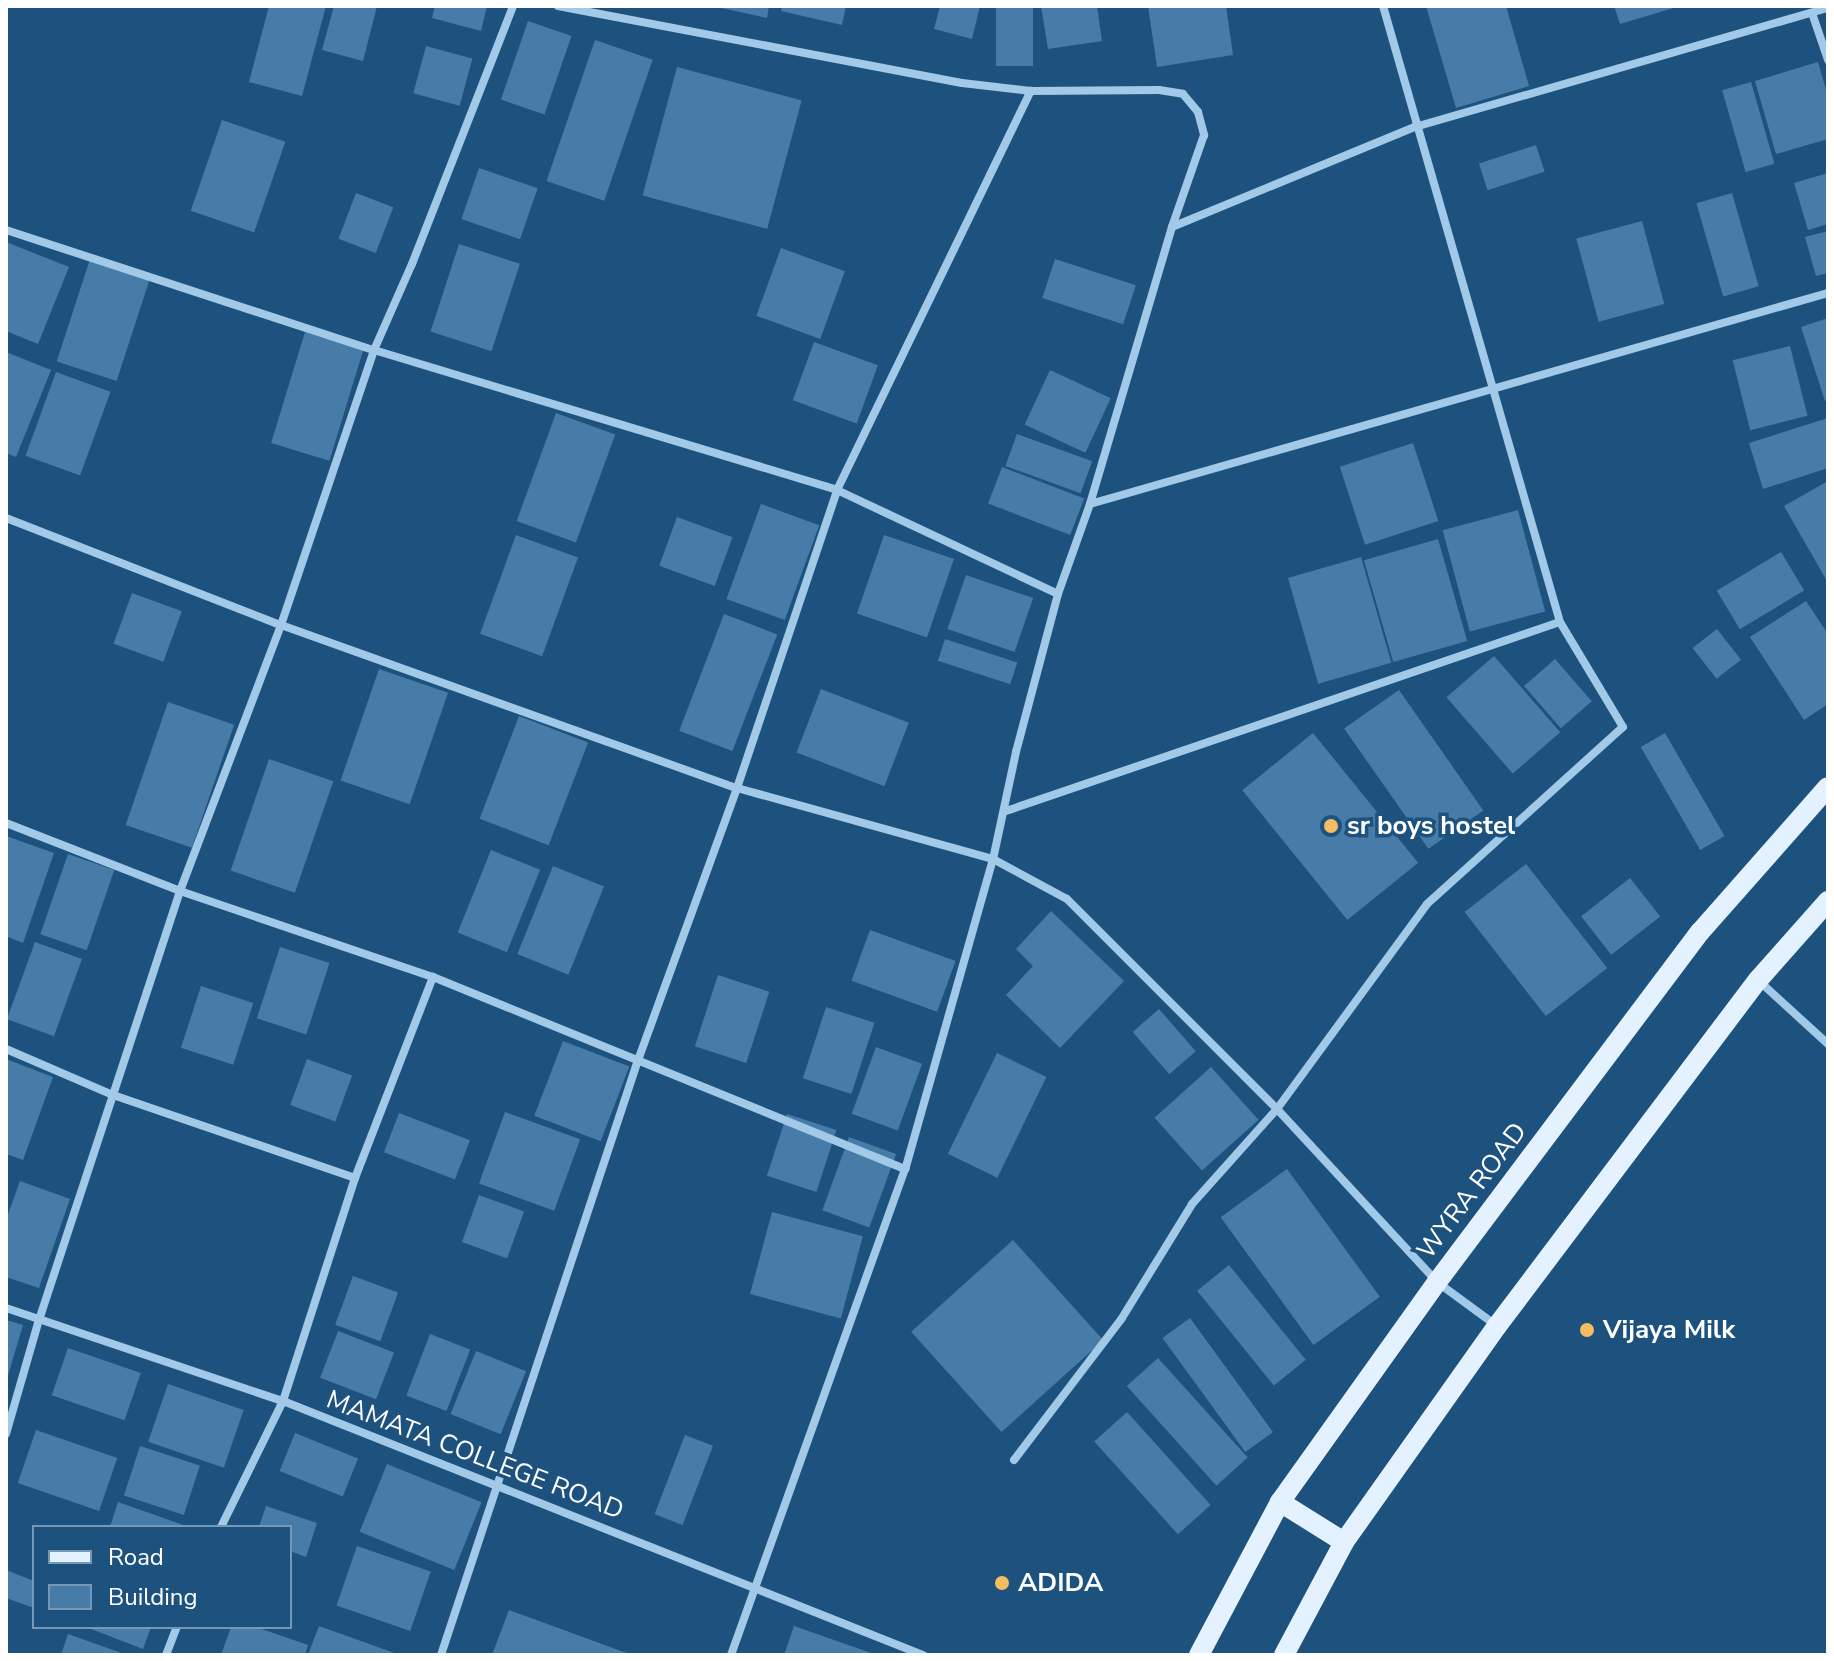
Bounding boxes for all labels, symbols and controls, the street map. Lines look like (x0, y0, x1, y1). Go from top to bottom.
place label: sr boys hostel (1347, 810, 1515, 842)
marker: sr boys hostel (1322, 817, 1340, 835)
street label: WYRA ROAD (1411, 1117, 1533, 1265)
place label: Vijaya Milk (1603, 1314, 1735, 1346)
marker: Vijaya Milk (1578, 1321, 1596, 1339)
street label: MAMATA COLLEGE ROAD (322, 1384, 628, 1526)
legend (32, 1525, 292, 1629)
text: Road (108, 1541, 164, 1573)
place label: ADIDA (1018, 1567, 1103, 1599)
marker: ADIDA (993, 1574, 1011, 1592)
text: Building (108, 1581, 198, 1613)

